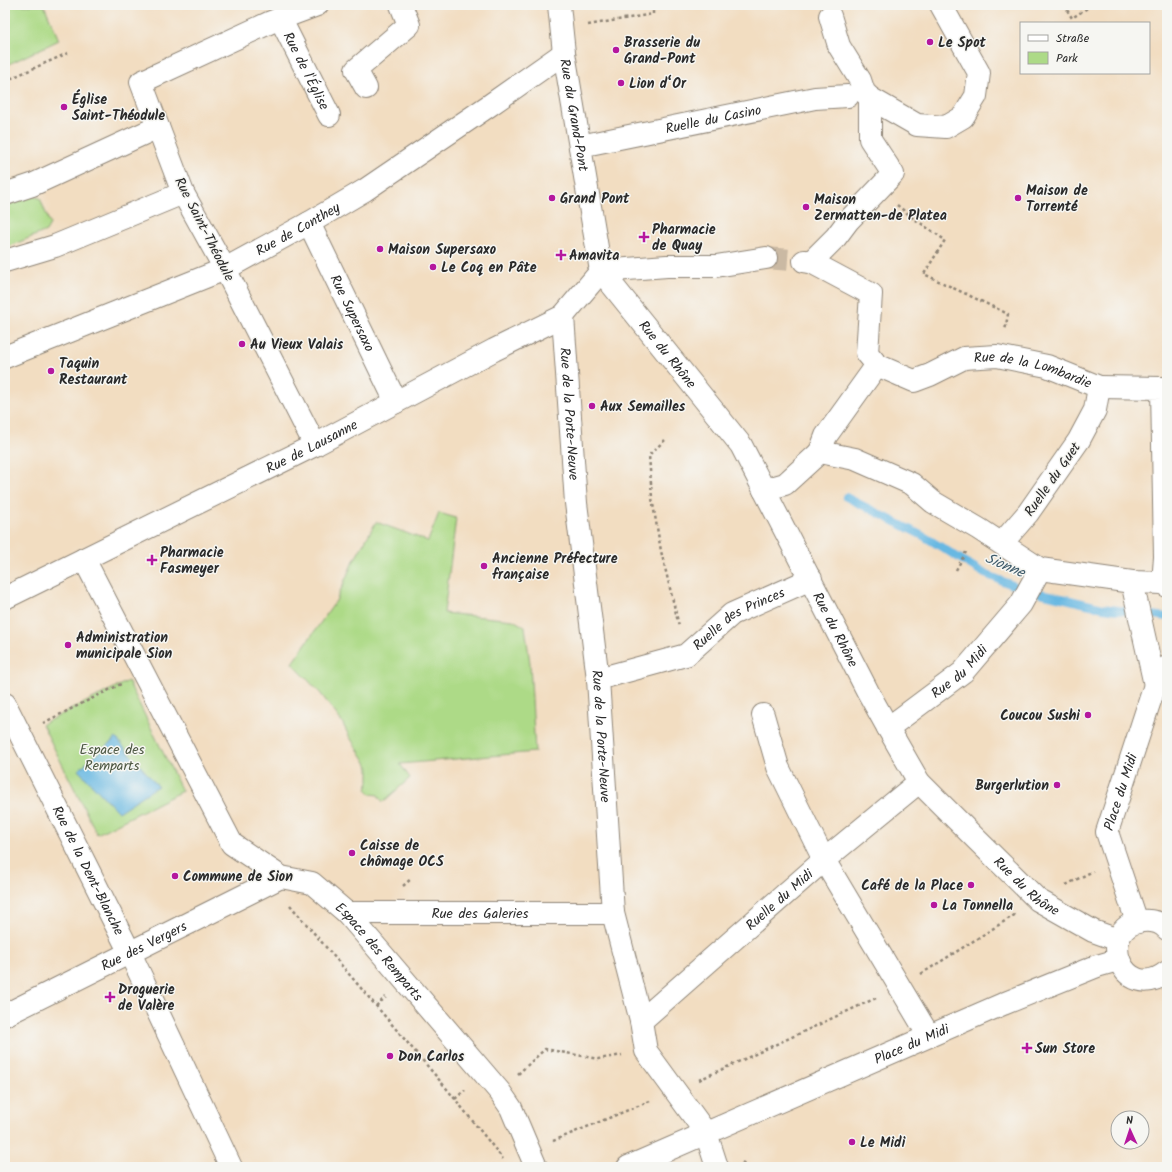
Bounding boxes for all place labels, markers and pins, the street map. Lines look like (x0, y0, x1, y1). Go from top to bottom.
place label: Brasserie du Grand-Pont (624, 32, 700, 70)
place label: Le Spot (938, 32, 987, 54)
marker: Le Spot (925, 37, 935, 47)
marker: Brasserie du Grand-Pont (611, 45, 621, 55)
place label: Lion d‘Or (629, 73, 687, 95)
marker: Lion d‘Or (616, 78, 626, 88)
place label: Église Saint-Théodule (72, 89, 165, 127)
marker: Église Saint-Théodule (59, 102, 69, 112)
place label: Maison de Torrenté (1026, 180, 1088, 218)
place label: Grand Pont (560, 188, 630, 210)
place label: Maison Zermatten-de Platea (814, 189, 947, 227)
marker: Grand Pont (547, 193, 557, 203)
marker: Maison de Torrenté (1013, 193, 1023, 203)
marker: Maison Zermatten-de Platea (801, 202, 811, 212)
place label: Pharmacie de Quay (652, 219, 716, 257)
marker: Pharmacie de Quay (639, 232, 649, 242)
place label: Maison Supersaxo (388, 239, 497, 261)
marker: Maison Supersaxo (375, 244, 385, 254)
place label: Amavita (569, 245, 619, 267)
marker: Amavita (556, 250, 566, 260)
place label: Le Coq en Pâte (441, 257, 537, 279)
marker: Le Coq en Pâte (428, 262, 438, 272)
place label: Au Vieux Valais (250, 334, 344, 356)
marker: Au Vieux Valais (237, 339, 247, 349)
place label: Taquin Restaurant (59, 353, 128, 391)
marker: Taquin Restaurant (46, 366, 56, 376)
place label: Aux Semailles (600, 396, 686, 418)
marker: Aux Semailles (587, 401, 597, 411)
place label: Pharmacie Fasmeyer (160, 542, 224, 580)
place label: Ancienne Préfecture française (492, 548, 618, 586)
marker: Pharmacie Fasmeyer (147, 555, 157, 565)
marker: Ancienne Préfecture française (479, 561, 489, 571)
place label: Administration municipale Sion (76, 627, 173, 665)
marker: Administration municipale Sion (63, 640, 73, 650)
place label: Coucou Sushi (1000, 705, 1080, 727)
marker: Coucou Sushi (1083, 710, 1093, 720)
place label: Burgerlution (975, 775, 1049, 797)
marker: Burgerlution (1052, 780, 1062, 790)
place label: Caisse de chômage OCS (360, 835, 444, 873)
marker: Caisse de chômage OCS (347, 848, 357, 858)
place label: Commune de Sion (183, 866, 293, 888)
marker: Commune de Sion (170, 871, 180, 881)
place label: Café de la Place (861, 875, 963, 897)
marker: Café de la Place (966, 880, 976, 890)
place label: La Tonnella (942, 895, 1013, 917)
marker: La Tonnella (929, 900, 939, 910)
place label: Droguerie de Valère (118, 979, 175, 1017)
marker: Droguerie de Valère (105, 992, 115, 1002)
place label: Sun Store (1035, 1038, 1095, 1060)
marker: Sun Store (1022, 1043, 1032, 1053)
place label: Don Carlos (398, 1046, 465, 1068)
marker: Don Carlos (385, 1051, 395, 1061)
place label: Le Midi (860, 1132, 906, 1154)
marker: Le Midi (847, 1137, 857, 1147)

